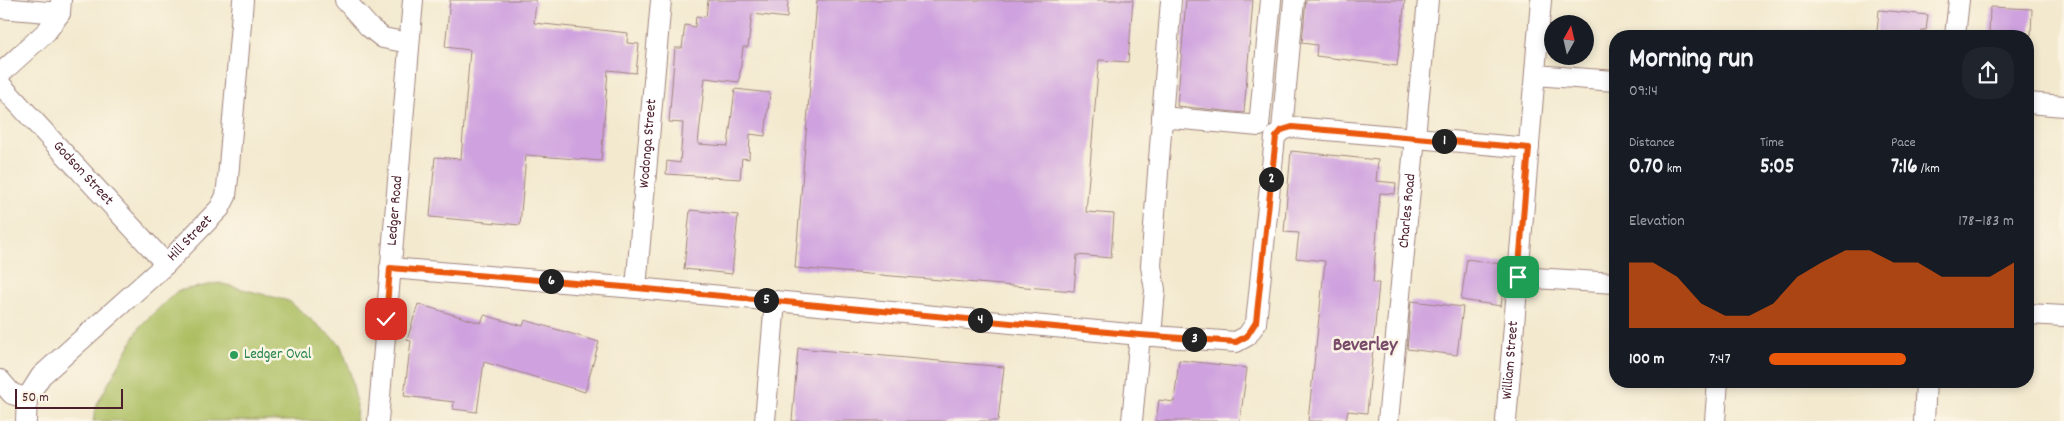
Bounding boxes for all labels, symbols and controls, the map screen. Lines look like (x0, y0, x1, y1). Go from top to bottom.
north arrow (1544, 15, 1594, 65)
map controls (1544, 15, 1594, 65)
text: Morning run (1629, 41, 1753, 81)
button: share (1962, 47, 2014, 99)
text: 09:14 (1629, 80, 1658, 103)
street label: Wodonga Street (634, 98, 663, 189)
pin: 1 (1432, 128, 1456, 154)
text: 1 (1443, 131, 1446, 151)
text: Distance (1629, 133, 1675, 153)
text: Time (1760, 133, 1784, 153)
text: Pace (1891, 133, 1916, 153)
street label: Godson Street (47, 136, 119, 211)
text: 0.70 (1629, 153, 1663, 183)
text: 5:05 (1760, 153, 1794, 183)
text: 7:16 (1891, 153, 1917, 183)
text: km (1663, 159, 1682, 179)
text: /km (1917, 159, 1940, 179)
pin: 2 (1258, 166, 1284, 192)
text: 2 (1268, 169, 1275, 189)
street label: Charles Road (1393, 173, 1422, 249)
street label: Ledger Road (382, 175, 409, 247)
street label: Hill Street (162, 210, 219, 267)
text: Elevation (1629, 210, 1685, 233)
text: 178–183 m (1958, 210, 2014, 233)
pin (1497, 256, 1539, 298)
icon: arrive (1504, 263, 1532, 291)
pin: 6 (538, 268, 564, 294)
text: 6 (548, 271, 555, 291)
pin: 5 (754, 288, 778, 312)
text: 5 (763, 290, 770, 310)
pin (365, 298, 407, 340)
icon: check (372, 305, 400, 333)
pin: 4 (968, 308, 992, 332)
text: 4 (978, 310, 983, 330)
street label: William Street (1497, 320, 1525, 400)
pin: 3 (1182, 326, 1206, 352)
text: 3 (1191, 329, 1198, 349)
district label: Beverley (1333, 332, 1398, 360)
place label: Ledger Oval (244, 344, 312, 366)
text: 100 m (1629, 348, 1665, 371)
text: 7:47 (1709, 348, 1731, 371)
marker: Ledger Oval (228, 349, 240, 361)
scale bar (15, 386, 122, 409)
text: 50 m (22, 388, 49, 408)

